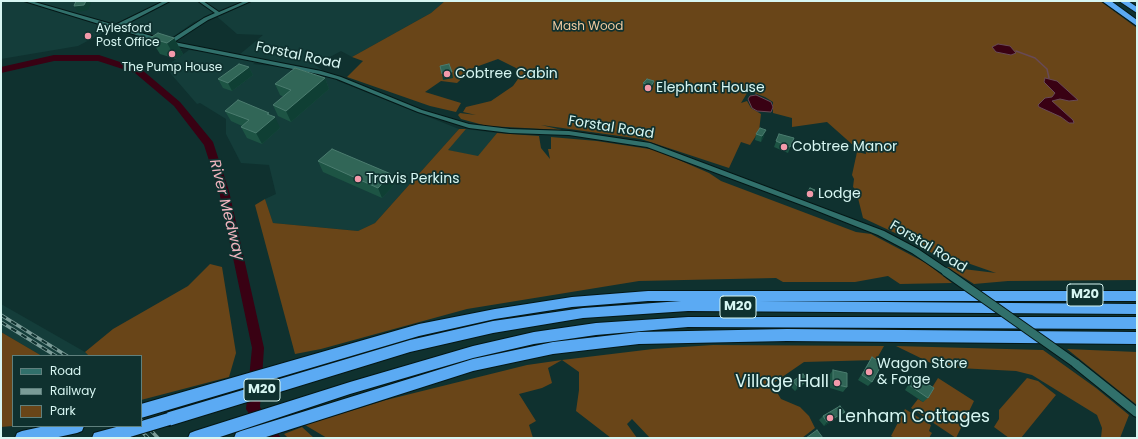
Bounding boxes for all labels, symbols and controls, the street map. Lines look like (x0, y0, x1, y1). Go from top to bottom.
park label: Mash Wood (553, 20, 623, 34)
place label: Aylesford Post Office (96, 22, 159, 50)
marker: Aylesford Post Office (83, 31, 93, 41)
street label: Forstal Road (254, 39, 342, 73)
marker: The Pump House (167, 49, 177, 59)
place label: The Pump House (122, 61, 222, 75)
place label: Cobtree Cabin (455, 66, 558, 82)
marker: Cobtree Cabin (442, 69, 452, 79)
place label: Elephant House (656, 80, 765, 96)
marker: Elephant House (643, 83, 653, 93)
street label: Forstal Road (567, 113, 655, 143)
place label: Cobtree Manor (792, 139, 897, 155)
marker: Cobtree Manor (779, 142, 789, 152)
water label: River Medway (205, 157, 247, 263)
place label: Travis Perkins (366, 171, 460, 187)
marker: Travis Perkins (353, 174, 363, 184)
place label: Lodge (818, 186, 861, 202)
marker: Lodge (805, 189, 815, 199)
street label: Forstal Road (887, 217, 969, 277)
road number: M20 (1067, 284, 1103, 306)
road number: M20 (720, 296, 756, 318)
legend (12, 355, 142, 427)
place label: Wagon Store & Forge (877, 356, 967, 388)
text: Road (50, 362, 81, 379)
marker: Wagon Store & Forge (864, 367, 874, 377)
place label: Village Hall (735, 373, 829, 393)
marker: Village Hall (832, 378, 842, 388)
road number: M20 (244, 379, 280, 401)
text: Railway (50, 382, 96, 399)
text: Park (50, 402, 76, 419)
place label: Lenham Cottages (838, 408, 990, 428)
marker: Lenham Cottages (825, 413, 835, 423)

